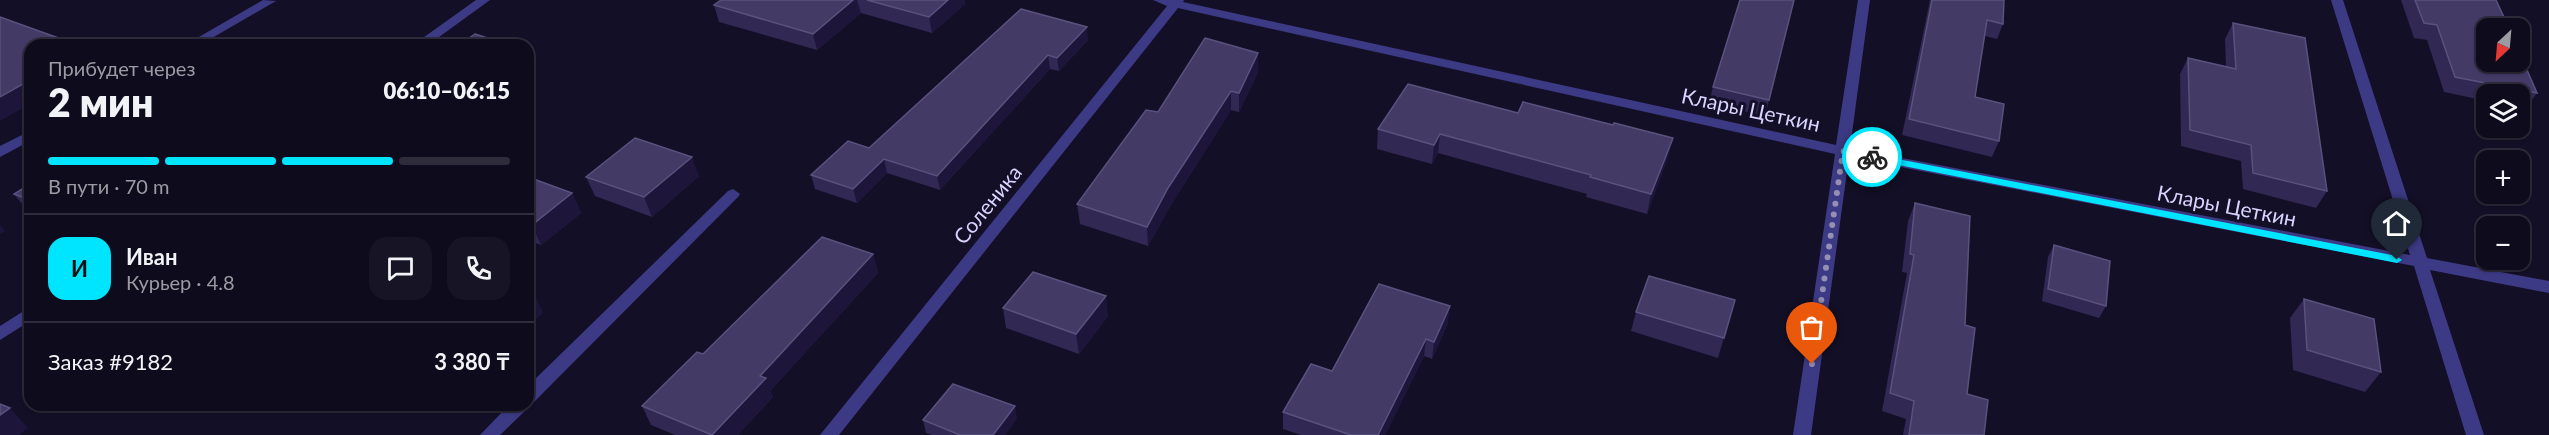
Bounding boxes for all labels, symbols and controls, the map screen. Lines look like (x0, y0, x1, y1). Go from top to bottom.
north arrow (2476, 18, 2530, 72)
map controls (2476, 18, 2530, 270)
text: Прибудет через (48, 56, 195, 80)
text: 06:10–06:15 (384, 77, 510, 104)
text: 2 мин (48, 79, 153, 125)
street label: Клары Цеткин (1679, 82, 1823, 136)
button: layers (2476, 84, 2530, 138)
courier (1842, 127, 1902, 187)
icon: bike (1856, 141, 1889, 174)
button: + (2476, 150, 2530, 204)
street label: Соленика (948, 160, 1026, 248)
text: В пути · 70 m (48, 174, 169, 198)
street label: Клары Цеткин (2155, 179, 2299, 231)
pin (2371, 198, 2422, 260)
icon: home (2380, 207, 2413, 240)
button: − (2476, 216, 2530, 270)
button: chat (369, 237, 432, 300)
button: phone (447, 237, 510, 300)
text: Иван (126, 243, 178, 270)
text: И (71, 255, 88, 282)
text: Курьер · 4.8 (126, 270, 235, 294)
pin (1786, 302, 1837, 364)
icon: bag (1795, 311, 1828, 344)
text: Заказ #9182 (48, 348, 173, 375)
text: 3 380 ₸ (434, 348, 510, 375)

